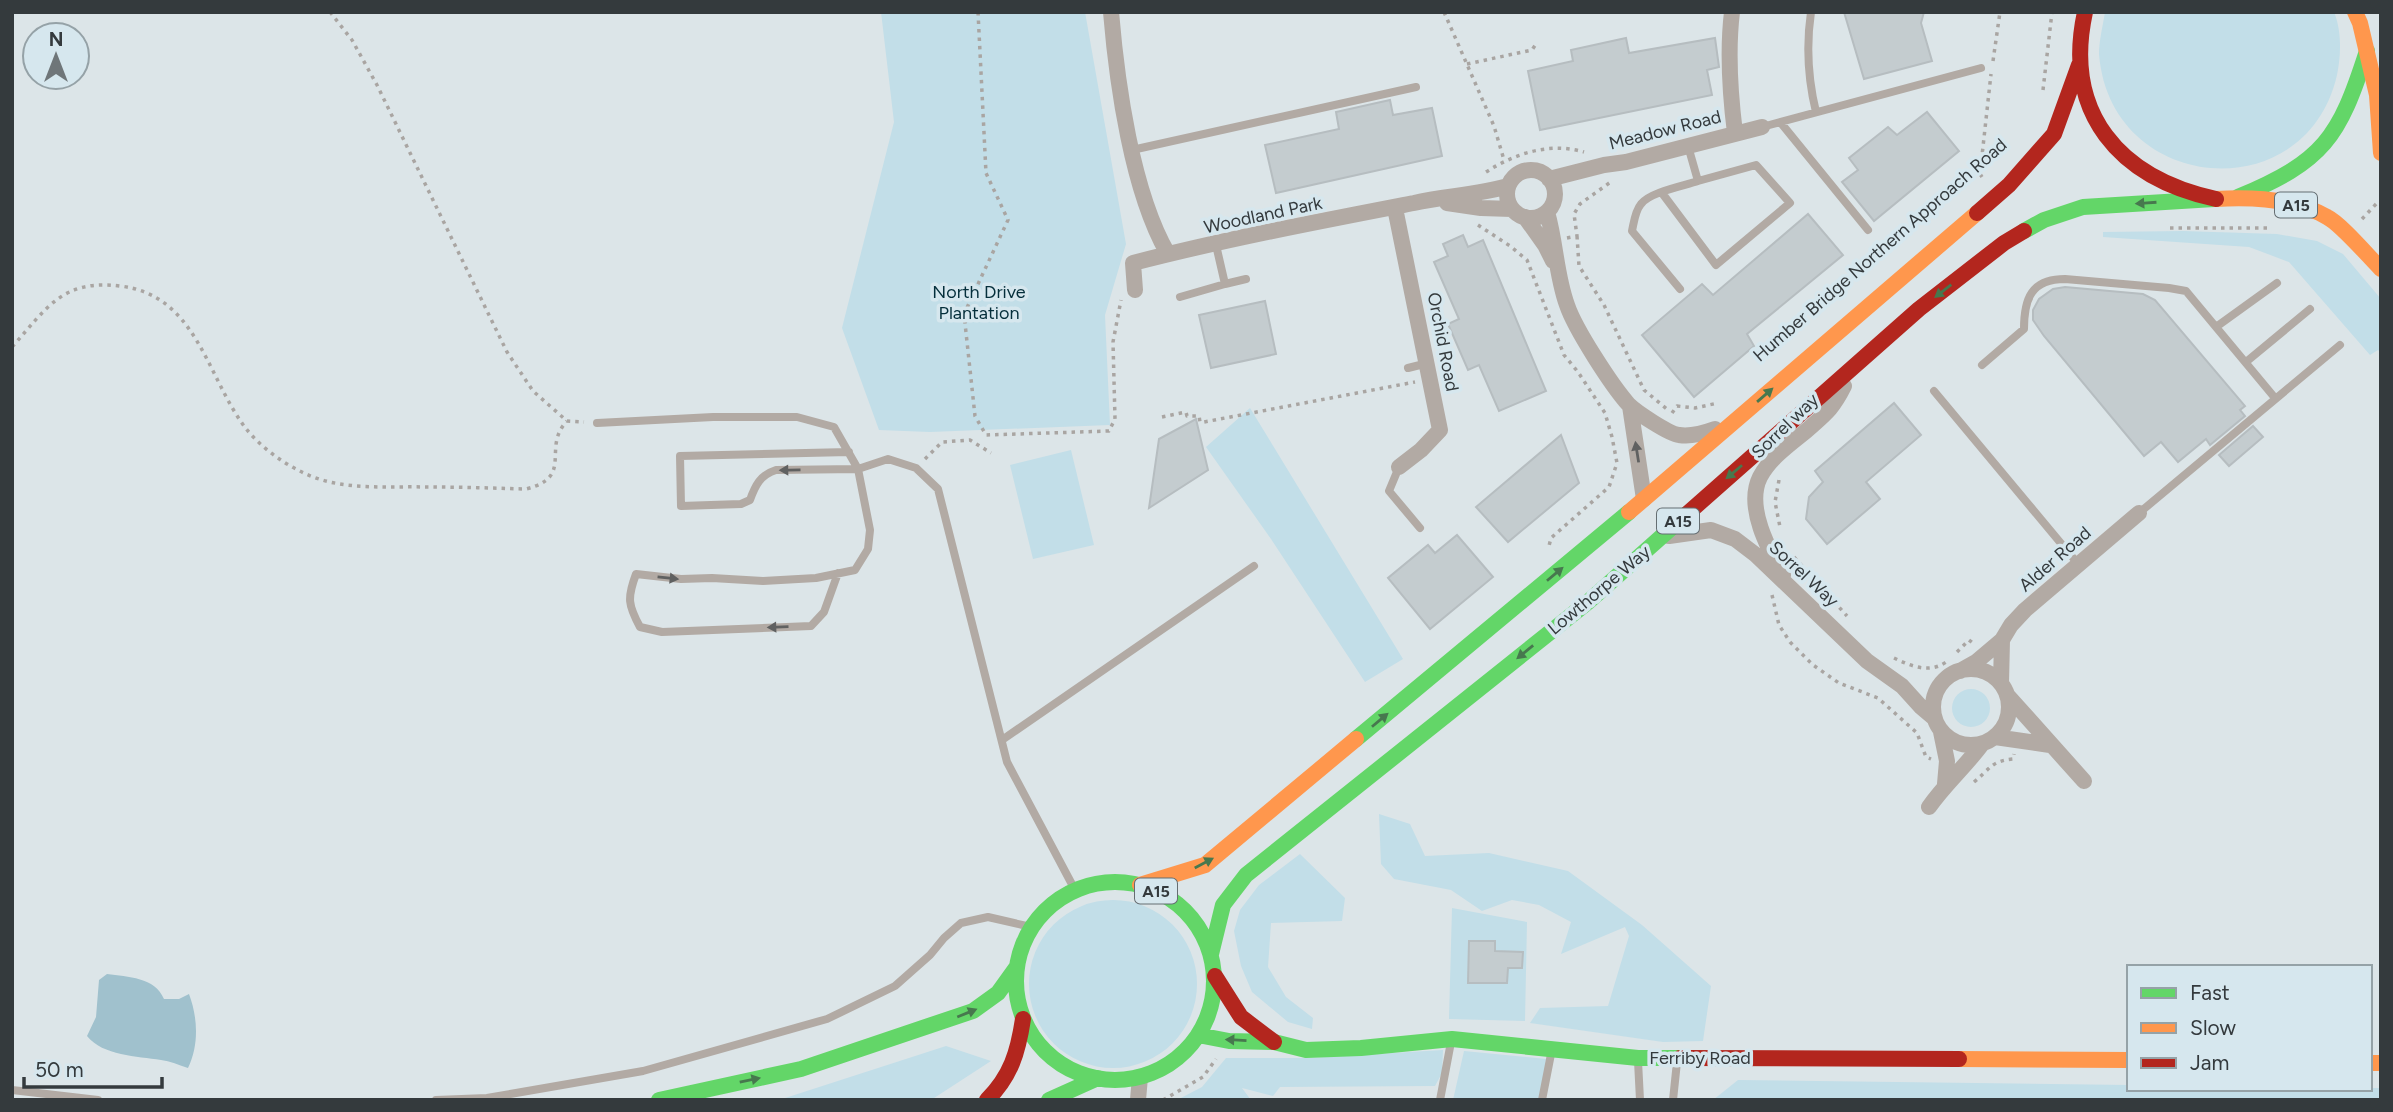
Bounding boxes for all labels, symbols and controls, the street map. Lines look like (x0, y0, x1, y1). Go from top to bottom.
north arrow (21, 21, 91, 91)
text: N (49, 28, 63, 51)
street label: Meadow Road (1607, 105, 1723, 155)
street label: Humber Bridge Northern Approach Road (1749, 134, 2011, 366)
street label: Woodland Park (1202, 192, 1324, 238)
road number: A15 (2275, 192, 2317, 218)
one-way arrow (2134, 198, 2156, 209)
park label: North Drive Plantation (932, 281, 1026, 324)
one-way arrow (1934, 283, 1952, 298)
street label: Orchid Road (1423, 291, 1463, 393)
one-way arrow (1756, 387, 1774, 403)
street label: Sorrel way (1747, 388, 1823, 463)
one-way arrow (1631, 441, 1642, 463)
one-way arrow (779, 464, 801, 476)
one-way arrow (1726, 464, 1743, 479)
road number: A15 (1657, 508, 1699, 534)
street label: Alder Road (2014, 522, 2096, 596)
street label: Sorrel Way (1765, 536, 1844, 612)
street label: Lowthorpe Way (1543, 540, 1655, 639)
one-way arrow (1546, 567, 1563, 582)
one-way arrow (657, 573, 679, 584)
one-way arrow (767, 621, 789, 632)
one-way arrow (1516, 645, 1534, 660)
one-way arrow (1371, 712, 1389, 728)
one-way arrow (1194, 857, 1213, 869)
road number: A15 (1135, 878, 1177, 904)
legend (2127, 965, 2372, 1091)
text: Fast (2190, 980, 2230, 1005)
one-way arrow (957, 1008, 978, 1019)
text: Slow (2190, 1015, 2236, 1040)
one-way arrow (1225, 1035, 1247, 1046)
scale bar (24, 1046, 163, 1090)
street label: Ferriby Road (1649, 1047, 1751, 1069)
text: Jam (2190, 1050, 2229, 1075)
text: 50 m (35, 1057, 84, 1082)
one-way arrow (739, 1075, 761, 1086)

